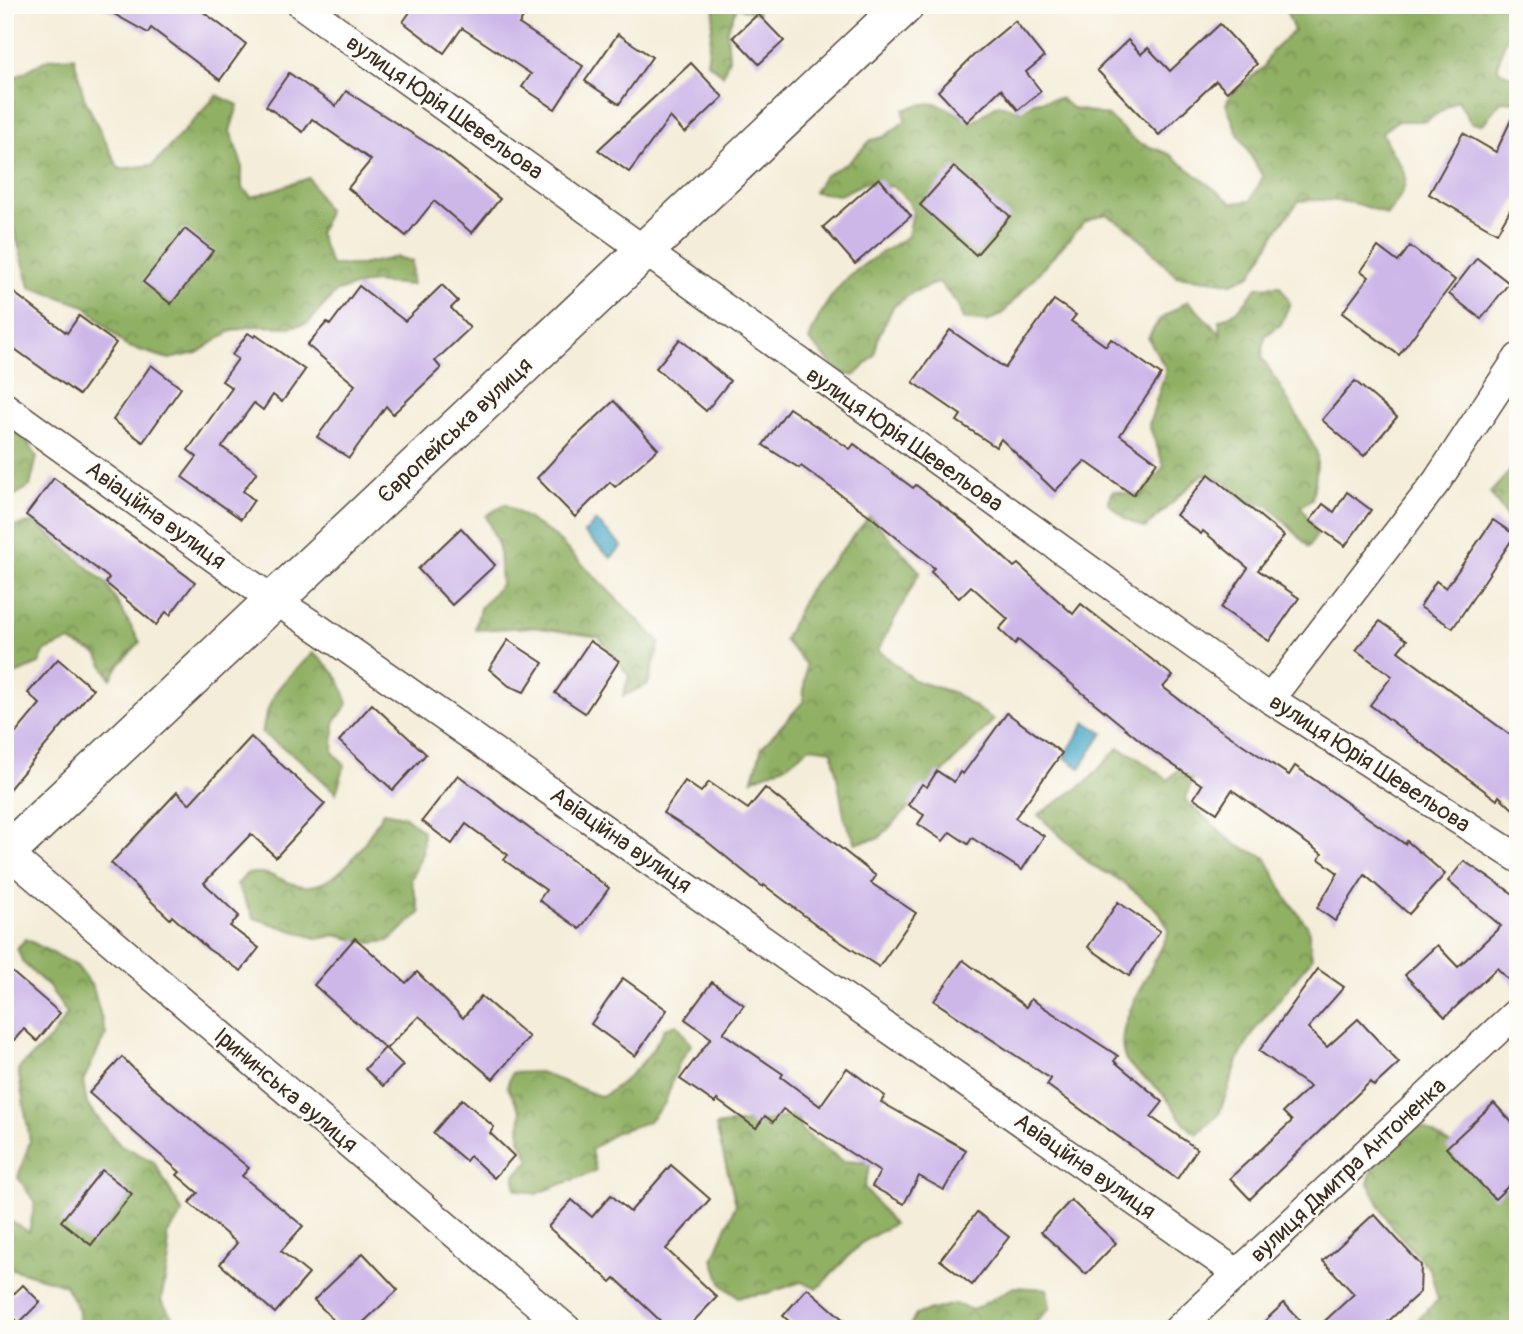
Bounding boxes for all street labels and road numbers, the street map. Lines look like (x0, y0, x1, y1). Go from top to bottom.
street label: вулиця Юрія Шевельова (341, 28, 549, 186)
street label: Європейська вулиця (372, 351, 538, 509)
street label: вулиця Юрія Шевельова (801, 360, 1009, 518)
street label: Авіаційна вулиця (80, 454, 232, 576)
street label: вулиця Юрія Шевельова (1264, 687, 1476, 839)
street label: Авіаційна вулиця (545, 780, 697, 900)
street label: Ірининська вулиця (208, 1021, 364, 1159)
street label: вулиця Дмитра Антоненка (1244, 1071, 1452, 1269)
street label: Авіаційна вулиця (1009, 1106, 1161, 1226)

